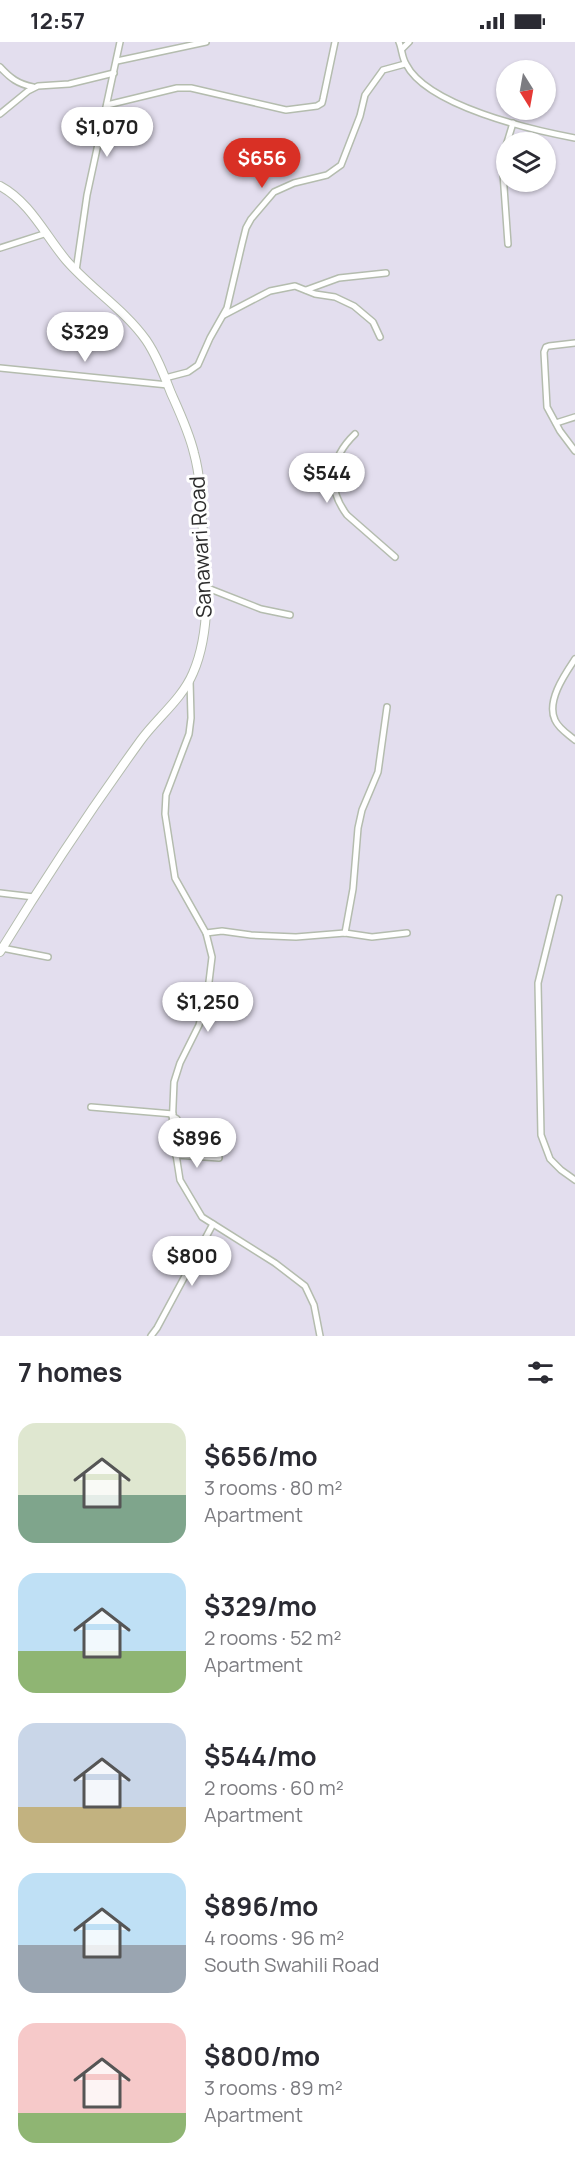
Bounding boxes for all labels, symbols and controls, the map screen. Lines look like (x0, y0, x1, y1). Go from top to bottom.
text: 12:57 (30, 6, 85, 36)
north arrow (496, 60, 556, 120)
map controls (496, 60, 556, 192)
pin: $1,070 (58, 107, 156, 158)
text: $1,070 (75, 113, 139, 140)
button: layers (496, 132, 556, 192)
pin: $656 (226, 138, 298, 189)
text: $656 (237, 144, 287, 171)
pin: $329 (49, 312, 121, 363)
text: $329 (61, 318, 109, 345)
pin: $544 (291, 453, 363, 504)
text: $544 (303, 459, 351, 486)
street label: Sanawari Road (182, 475, 218, 619)
pin: $1,250 (159, 982, 257, 1033)
text: $1,250 (176, 988, 240, 1015)
pin: $896 (161, 1118, 233, 1169)
text: $896 (172, 1124, 222, 1151)
pin: $800 (156, 1236, 228, 1287)
text: $800 (166, 1242, 218, 1269)
text: 7 homes (18, 1354, 122, 1390)
icon: filters (524, 1356, 557, 1389)
text: $656/mo (204, 1438, 318, 1474)
icon: home (66, 1447, 138, 1519)
text: 3 rooms · 80 m² (204, 1474, 343, 1501)
text: Apartment (204, 1501, 303, 1528)
text: $329/mo (204, 1588, 317, 1624)
icon: home (66, 1597, 138, 1669)
text: 2 rooms · 52 m² (204, 1624, 341, 1651)
text: Apartment (204, 1651, 303, 1678)
text: $544/mo (204, 1738, 317, 1774)
icon: home (66, 1747, 138, 1819)
text: 2 rooms · 60 m² (204, 1774, 344, 1801)
text: Apartment (204, 1801, 303, 1828)
text: $896/mo (204, 1888, 318, 1924)
icon: home (66, 1897, 138, 1969)
text: 4 rooms · 96 m² (204, 1924, 344, 1951)
text: South Swahili Road (204, 1951, 379, 1978)
text: $800/mo (204, 2038, 320, 2074)
icon: home (66, 2047, 138, 2119)
text: 3 rooms · 89 m² (204, 2074, 343, 2101)
text: Apartment (204, 2101, 303, 2128)

